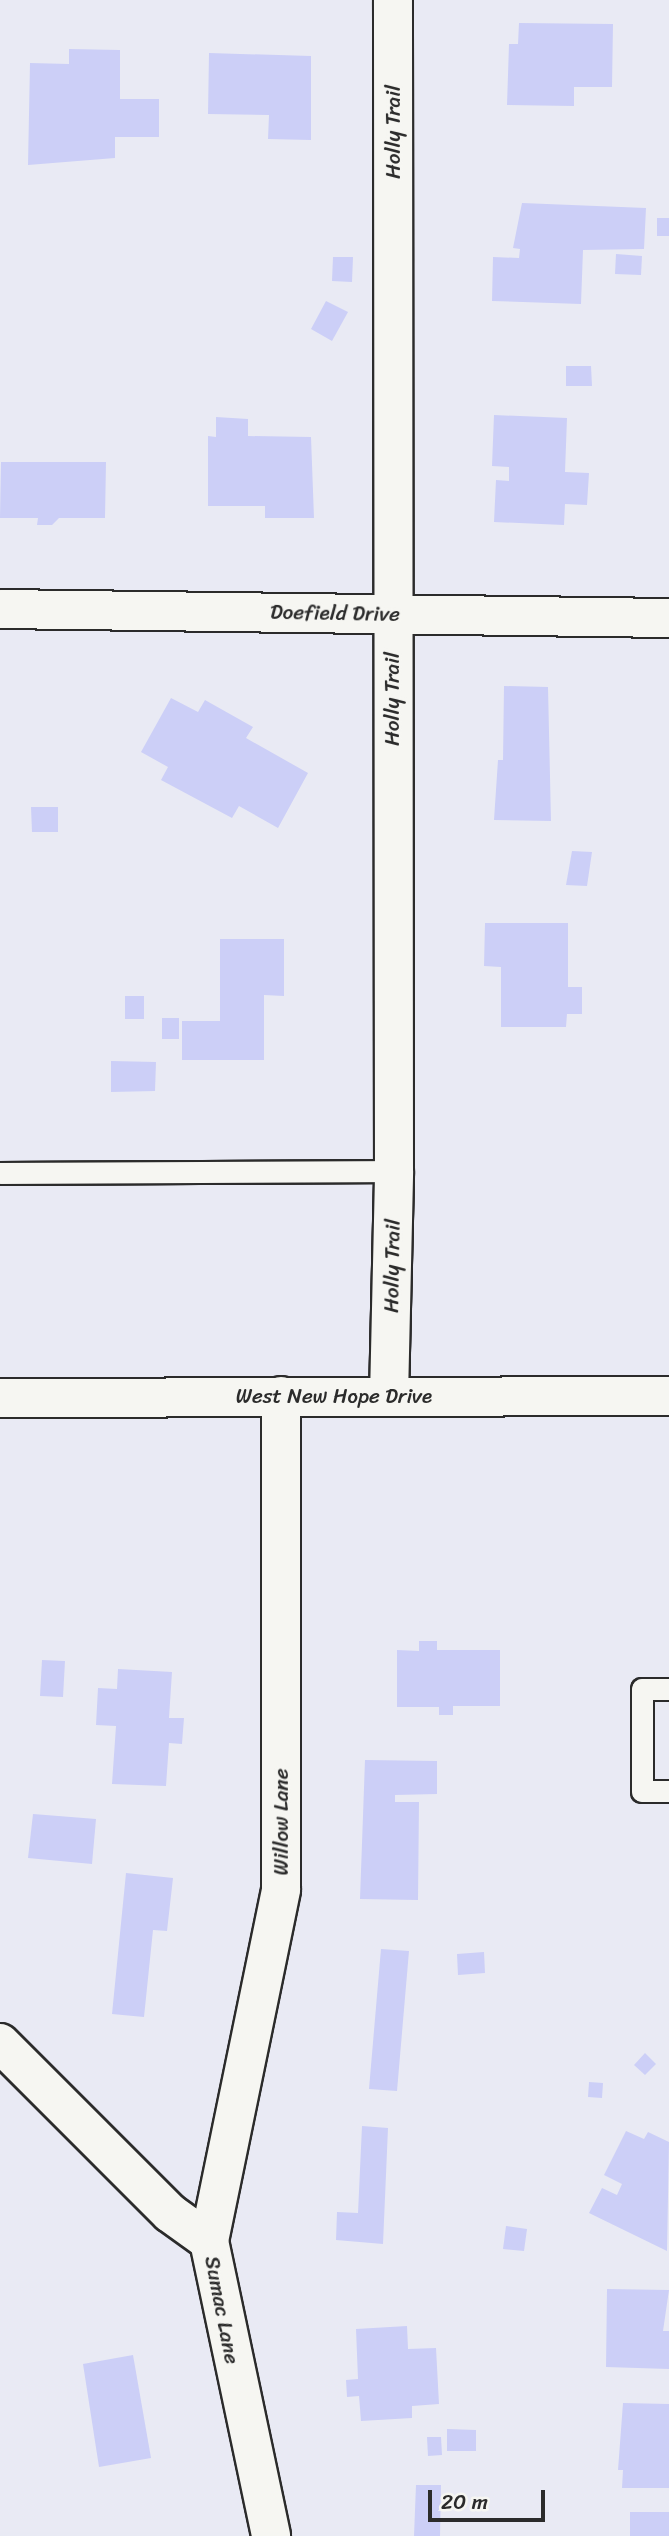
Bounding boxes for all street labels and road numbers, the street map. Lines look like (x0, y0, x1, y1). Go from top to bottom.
street label: Holly Trail (380, 85, 406, 179)
street label: Doefield Drive (270, 599, 400, 627)
street label: Holly Trail (379, 652, 405, 746)
street label: Holly Trail (379, 1219, 405, 1313)
street label: West New Hope Drive (235, 1383, 433, 1409)
street label: Willow Lane (268, 1769, 294, 1875)
street label: Sumac Lane (199, 2254, 245, 2366)

